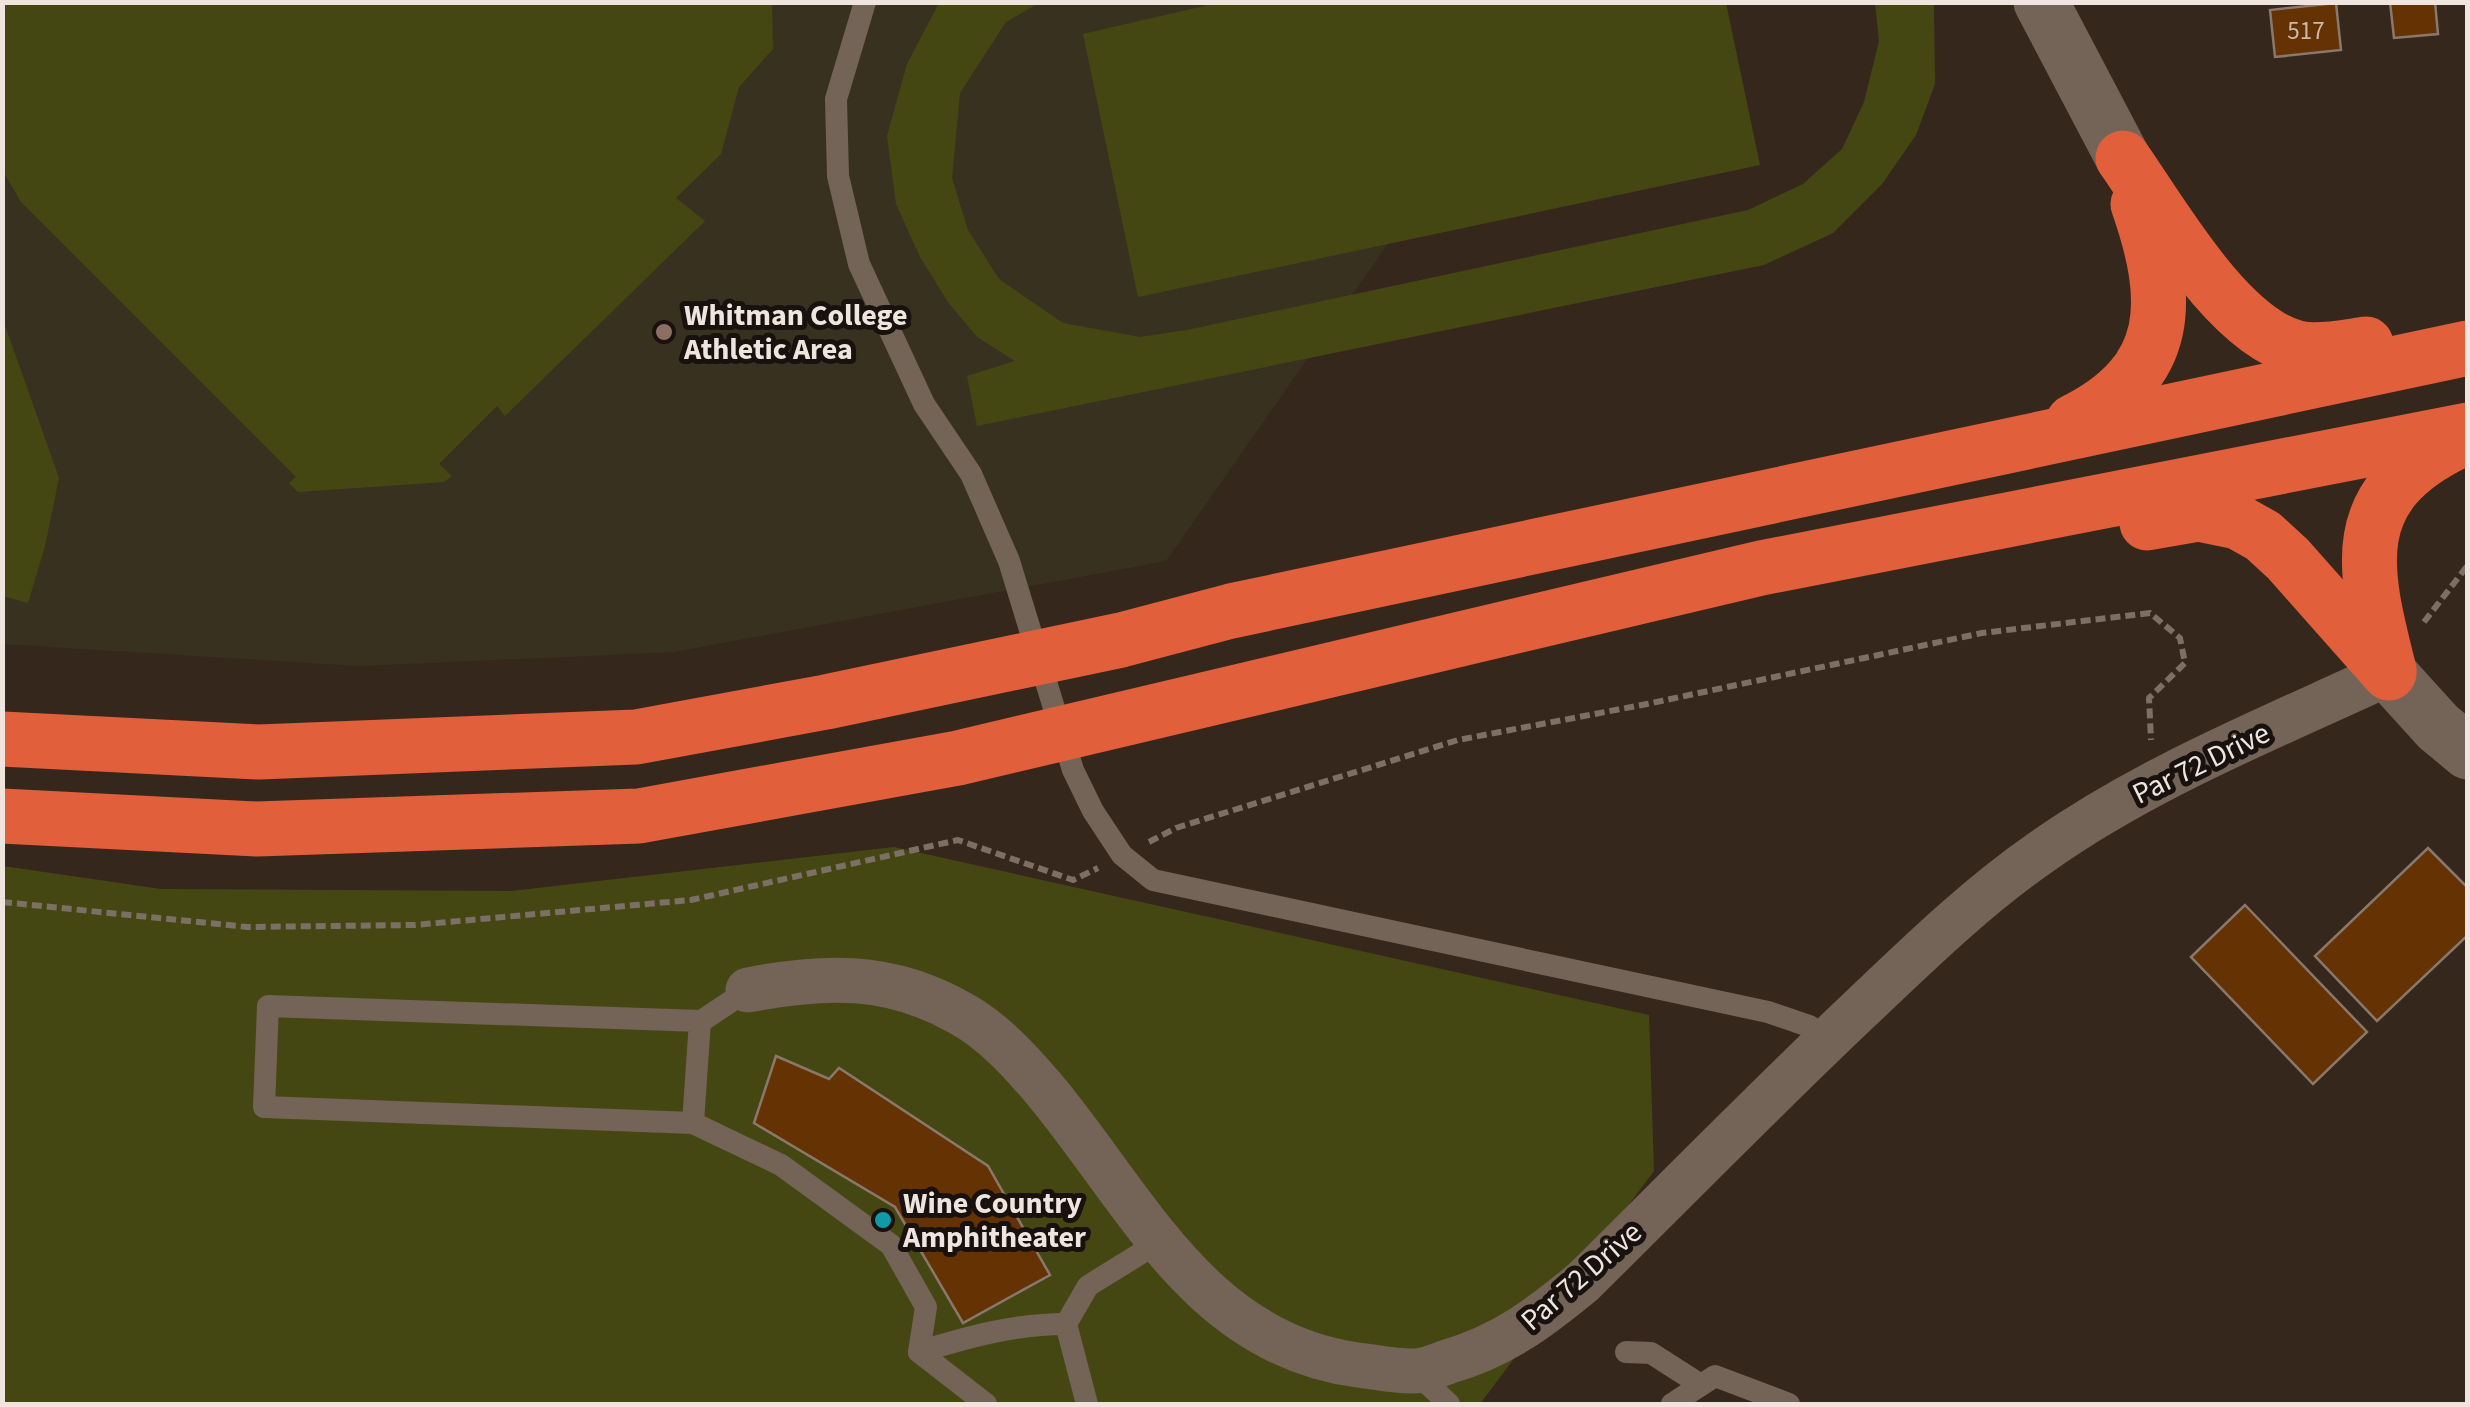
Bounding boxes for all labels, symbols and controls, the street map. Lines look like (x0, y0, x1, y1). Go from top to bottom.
house number: 517 (2287, 13, 2325, 49)
place label: Whitman College Athletic Area (683, 294, 908, 371)
marker: Whitman College Athletic Area (653, 321, 675, 343)
street label: Par 72 Drive (2125, 712, 2277, 815)
place label: Wine Country Amphitheater (902, 1182, 1086, 1259)
marker: Wine Country Amphitheater (872, 1209, 894, 1231)
street label: Par 72 Drive (1511, 1212, 1651, 1341)

